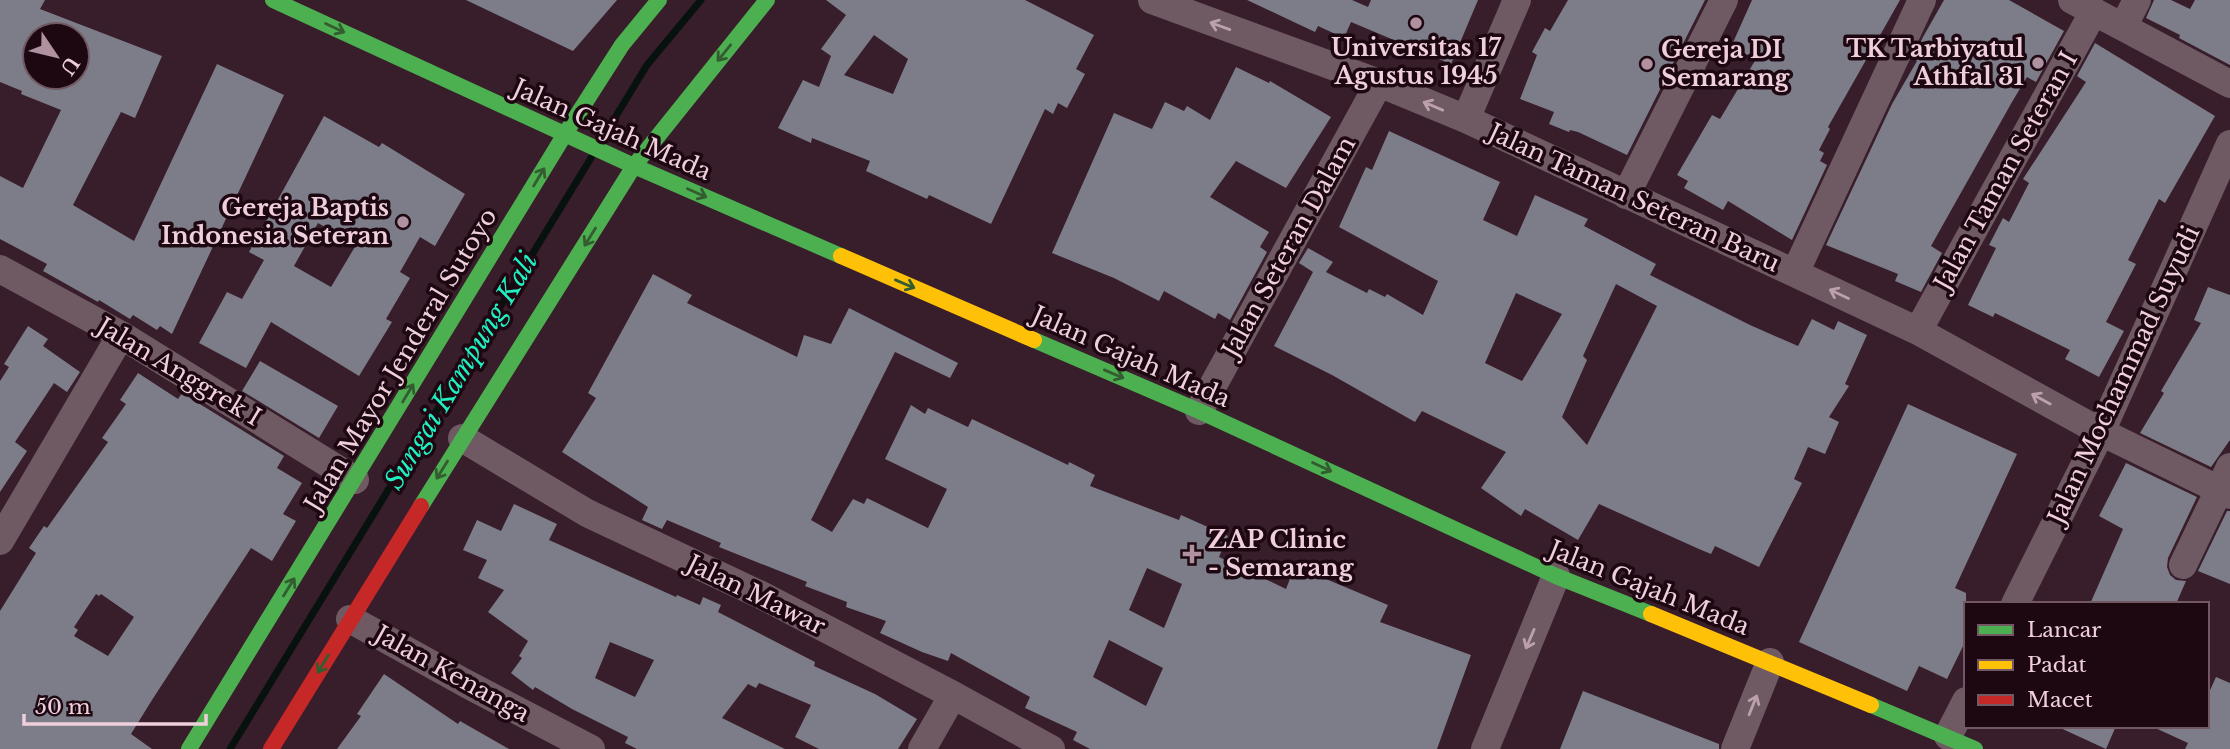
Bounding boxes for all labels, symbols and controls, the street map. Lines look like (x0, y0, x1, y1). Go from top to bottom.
marker: Universitas 17 Agustus 1945 (1408, 15, 1424, 31)
one-way arrow (1210, 18, 1232, 31)
north arrow (21, 21, 91, 91)
one-way arrow (324, 22, 345, 36)
place label: Universitas 17 Agustus 1945 (1331, 33, 1502, 90)
place label: TK Tarbiyatul Athfal 31 (1846, 34, 2024, 91)
place label: Gereja DI Semarang (1661, 35, 1790, 92)
one-way arrow (716, 44, 732, 62)
street label: Jalan Taman Seteran I (1926, 46, 2083, 298)
text: U (55, 52, 84, 79)
marker: TK Tarbiyatul Athfal 31 (2030, 55, 2046, 71)
marker: Gereja DI Semarang (1639, 56, 1655, 72)
street label: Jalan Gajah Mada (506, 72, 716, 187)
one-way arrow (1423, 98, 1444, 111)
street label: Jalan Taman Seteran Baru (1481, 116, 1784, 278)
street label: Jalan Seteran Dalam (1214, 131, 1361, 365)
one-way arrow (532, 168, 546, 188)
one-way arrow (686, 187, 707, 200)
place label: Gereja Baptis Indonesia Seteran (161, 193, 390, 250)
street label: Jalan Mayor Jenderal Sutoyo (297, 203, 503, 519)
marker: Gereja Baptis Indonesia Seteran (395, 214, 411, 230)
street label: Jalan Mochammad Suyudi (2040, 221, 2205, 531)
one-way arrow (582, 226, 596, 246)
water label: Sungai Kampung Kali (378, 247, 544, 495)
one-way arrow (894, 278, 916, 291)
one-way arrow (1829, 287, 1851, 300)
street label: Jalan Gajah Mada (1025, 299, 1235, 414)
street label: Jalan Anggrek I (90, 310, 266, 432)
one-way arrow (1103, 368, 1125, 381)
one-way arrow (401, 383, 415, 403)
one-way arrow (2032, 392, 2052, 406)
one-way arrow (435, 460, 449, 480)
one-way arrow (1311, 461, 1332, 475)
place label: ZAP Clinic - Semarang (1208, 525, 1355, 582)
street label: Jalan Gajah Mada (1542, 533, 1754, 641)
marker: ZAP Clinic - Semarang (1182, 544, 1202, 564)
street label: Jalan Mawar (680, 547, 831, 641)
one-way arrow (282, 577, 296, 597)
legend (1964, 602, 2209, 728)
text: Lancar (2027, 617, 2101, 643)
street label: Jalan Kenanga (367, 618, 535, 728)
one-way arrow (1523, 628, 1536, 650)
text: Padat (2027, 652, 2087, 678)
one-way arrow (315, 654, 330, 673)
scale bar (24, 682, 206, 726)
text: Macet (2027, 687, 2093, 713)
text: 50 m (35, 694, 91, 720)
one-way arrow (1747, 695, 1760, 717)

